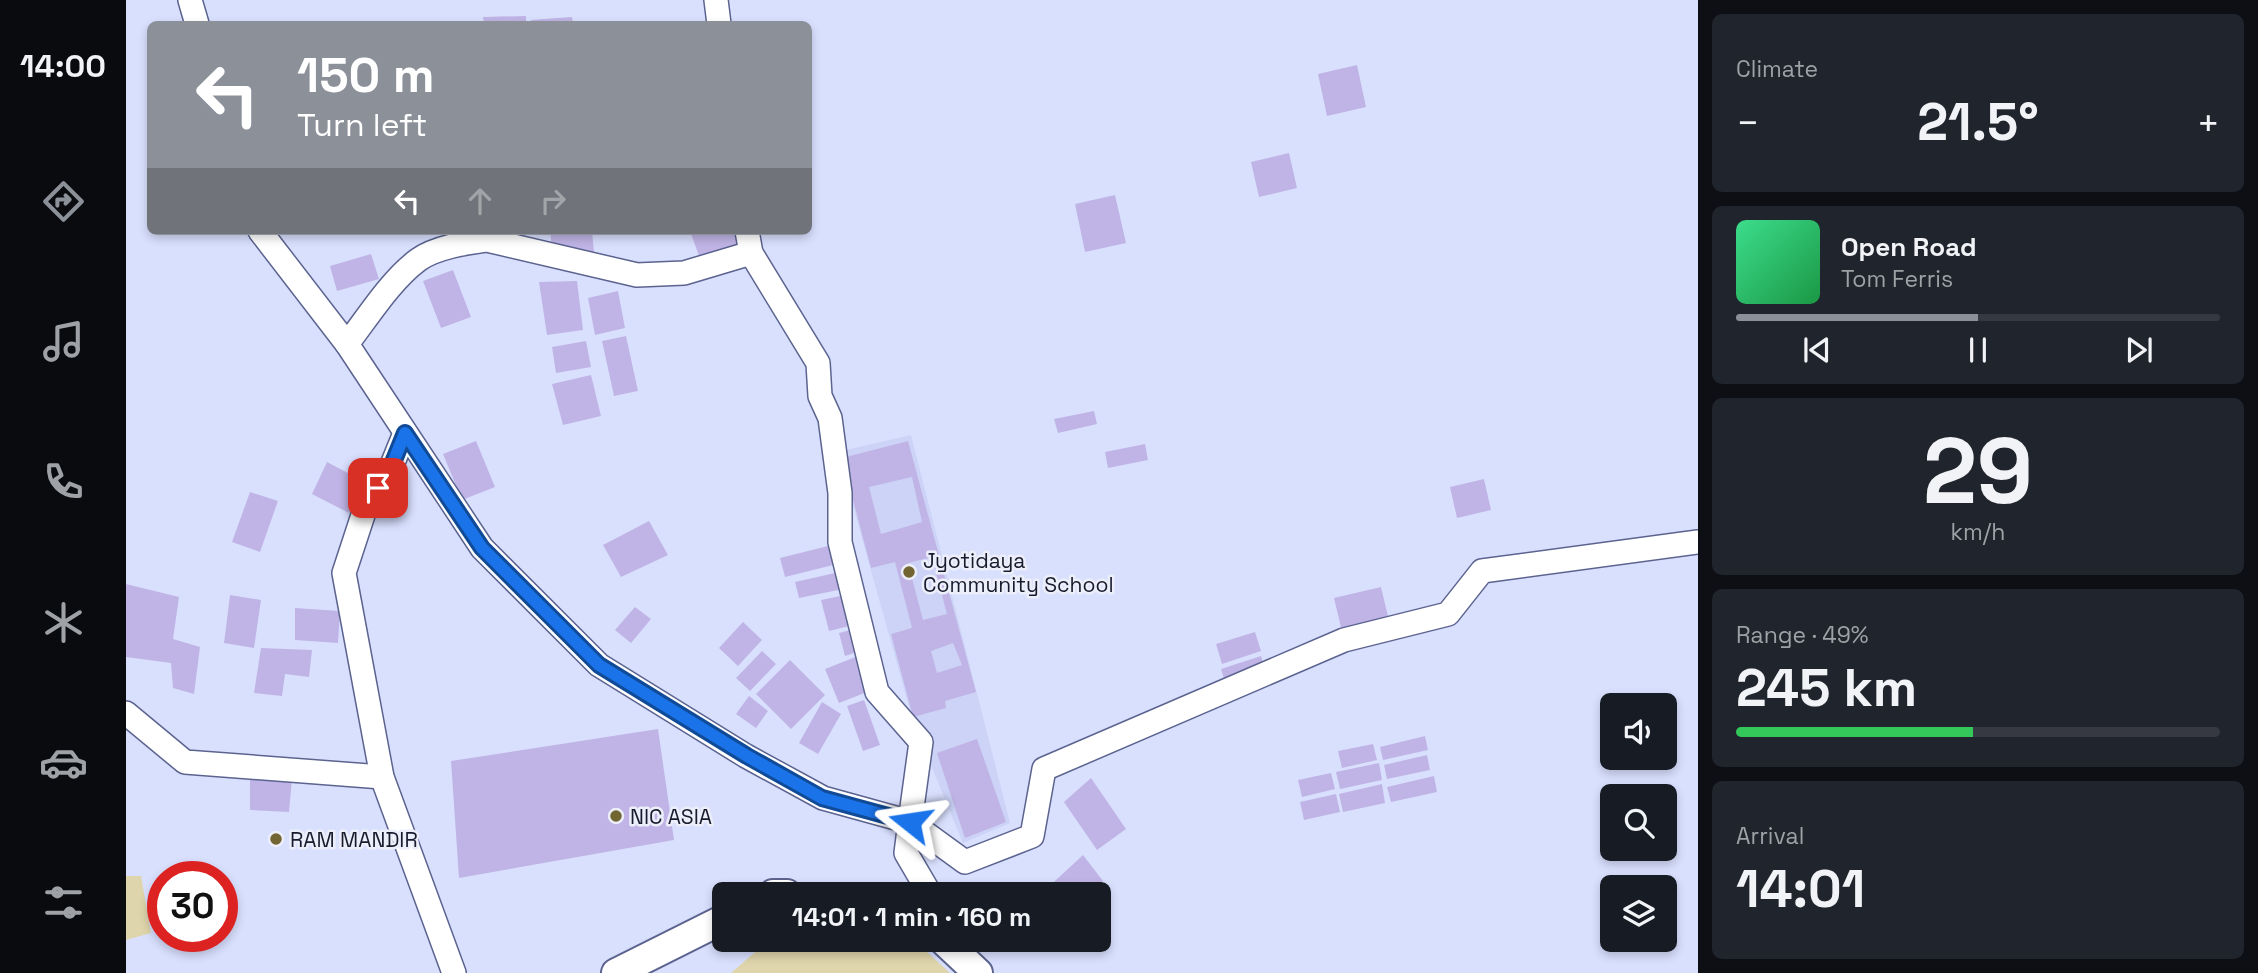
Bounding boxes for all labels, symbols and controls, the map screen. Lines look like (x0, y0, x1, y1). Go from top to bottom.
text: 150 m (297, 44, 435, 106)
text: 14:00 (20, 46, 106, 86)
icon: left (182, 49, 273, 140)
text: Climate (1736, 54, 1818, 84)
text: 21.5° (1917, 89, 2039, 155)
text: − (1736, 99, 1760, 147)
text: + (2196, 99, 2220, 147)
text: Turn left (297, 105, 427, 145)
icon: directions (39, 177, 88, 226)
icon: left (388, 182, 426, 220)
icon: ahead (461, 182, 499, 220)
icon: right (534, 182, 572, 220)
text: Open Road (1841, 230, 1977, 264)
text: Tom Ferris (1841, 264, 1953, 294)
icon: music (39, 317, 88, 366)
icon: previous (1798, 331, 1836, 369)
icon: pause (1959, 331, 1997, 369)
icon: next (2120, 331, 2158, 369)
text: 29 (1923, 413, 2033, 530)
icon: phone (39, 457, 88, 506)
pin (348, 458, 408, 518)
icon: arrive (359, 469, 397, 507)
text: km/h (1951, 517, 2005, 547)
place label: Jyotidaya Community School (923, 547, 1114, 598)
marker: Jyotidaya Community School (901, 564, 917, 580)
icon: climate (39, 598, 88, 647)
text: Range · 49% (1736, 620, 1869, 650)
text: 245 km (1736, 655, 1917, 721)
map controls (1600, 693, 1677, 952)
button: sound (1600, 693, 1677, 770)
icon: car (39, 738, 88, 787)
button: search (1600, 784, 1677, 861)
position arrow (873, 785, 947, 859)
place label: NIC ASIA (630, 803, 712, 830)
marker: NIC ASIA (608, 808, 624, 824)
text: Arrival (1736, 821, 1804, 851)
place label: RAM MANDIR (290, 826, 418, 853)
marker: RAM MANDIR (268, 831, 284, 847)
text: 14:01 (1736, 856, 1865, 922)
speed limit sign: 30 (147, 861, 238, 952)
button: layers (1600, 875, 1677, 952)
icon: filters (39, 878, 88, 927)
text: 14:01 · 1 min · 160 m (792, 900, 1031, 934)

